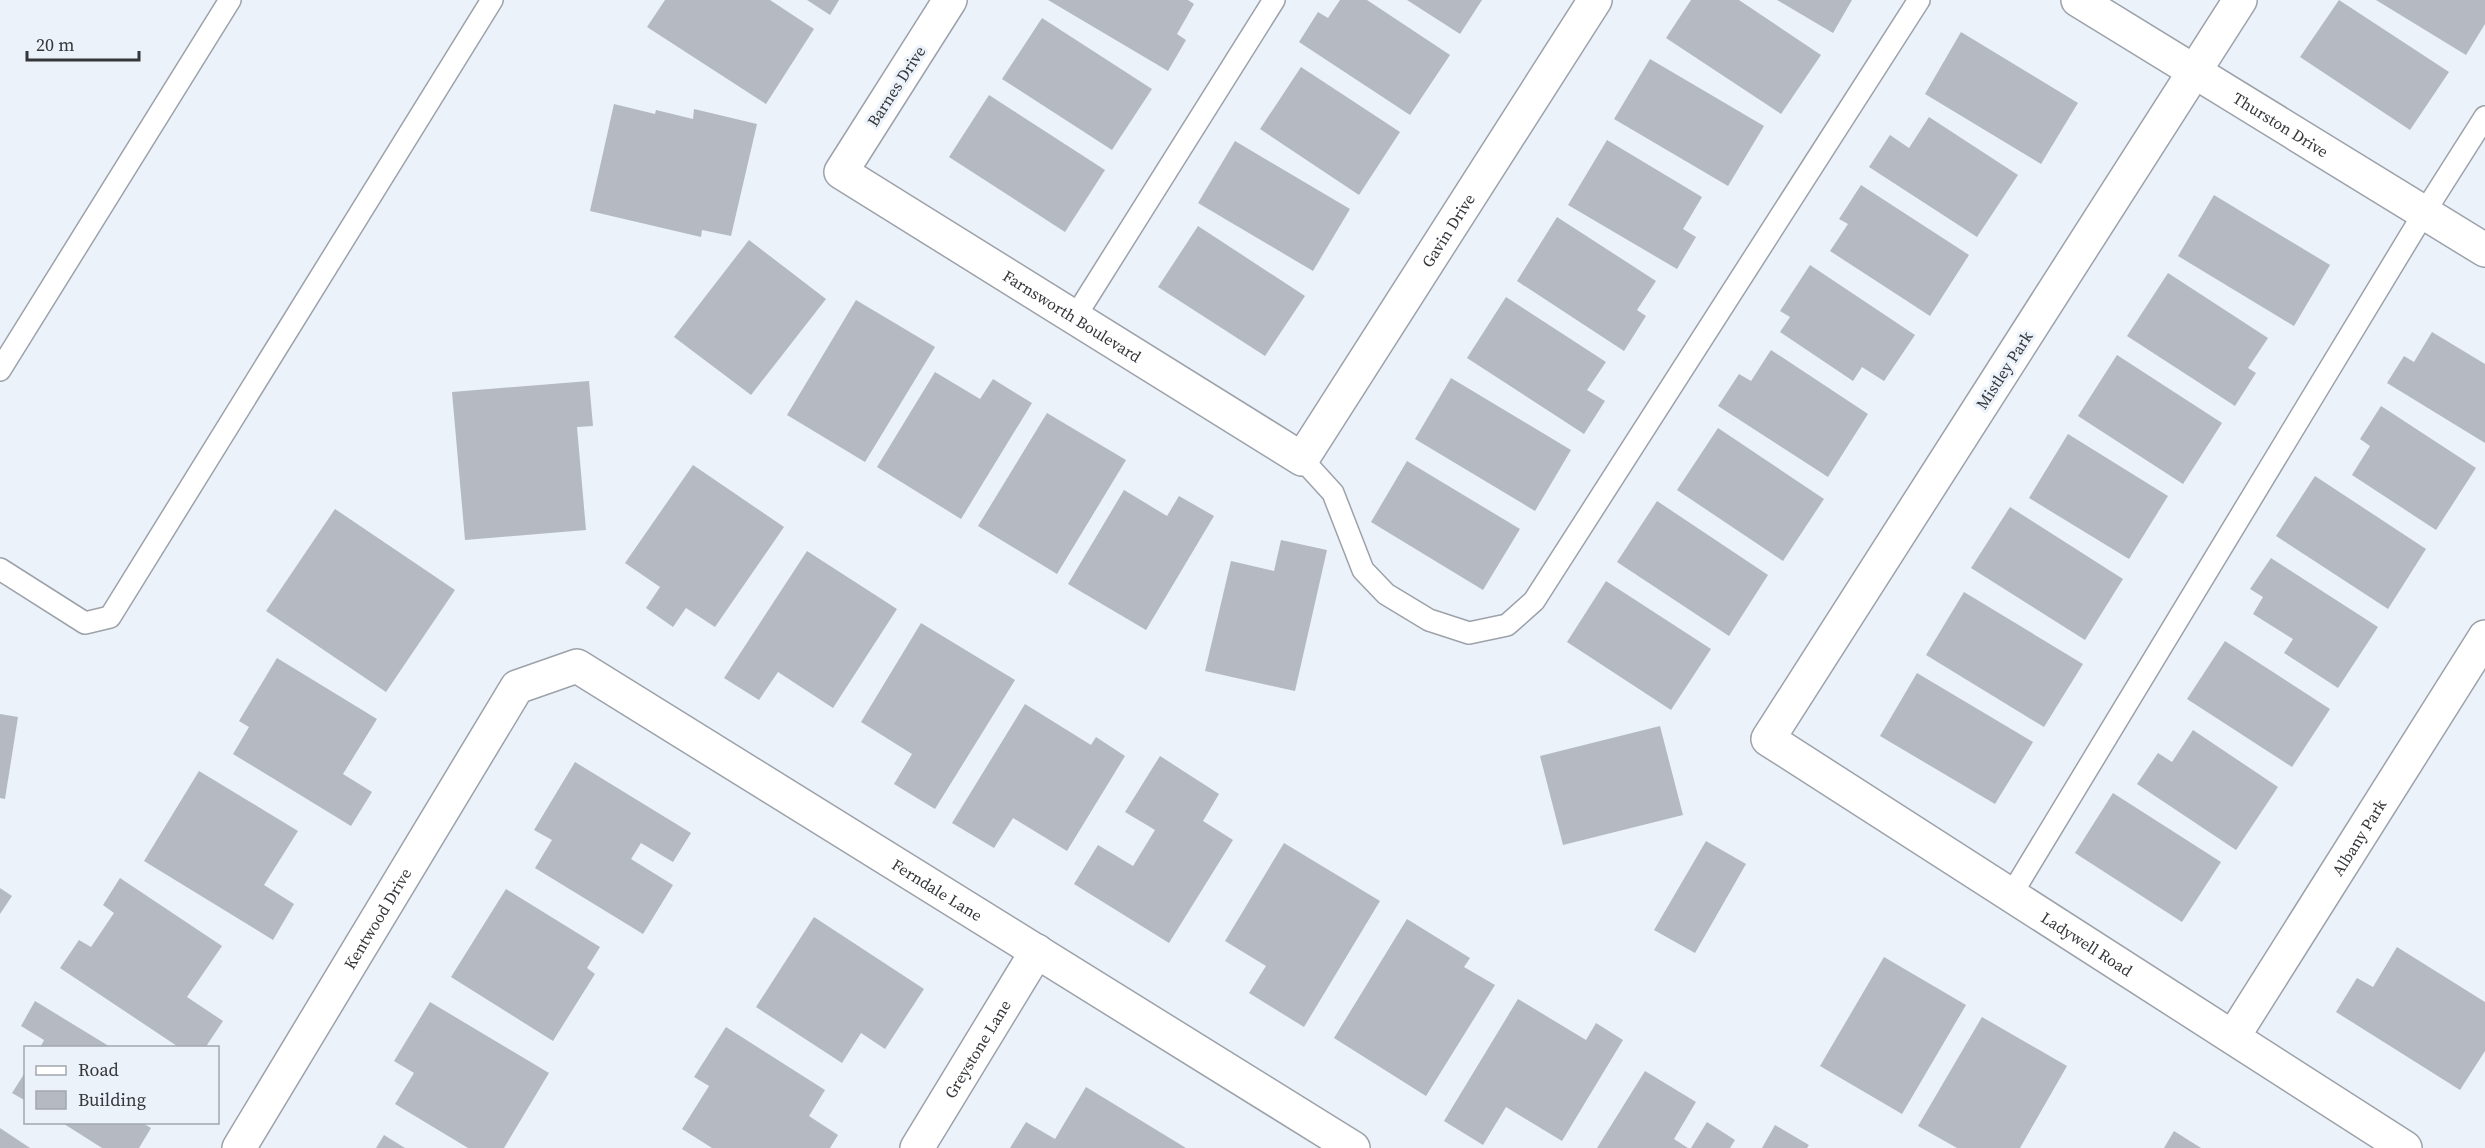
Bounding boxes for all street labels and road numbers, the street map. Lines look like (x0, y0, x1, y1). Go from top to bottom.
street label: Barnes Drive (862, 41, 930, 131)
street label: Thurston Drive (2229, 87, 2333, 162)
street label: Gavin Drive (1416, 189, 1480, 271)
street label: Farnsworth Boulevard (999, 265, 1145, 367)
street label: Mistley Park (1971, 327, 2038, 413)
street label: Albany Park (2326, 795, 2391, 880)
street label: Ferndale Lane (888, 853, 987, 926)
street label: Kentwood Drive (338, 864, 416, 973)
street label: Ladywell Road (2037, 906, 2137, 981)
street label: Greystone Lane (939, 996, 1016, 1102)

